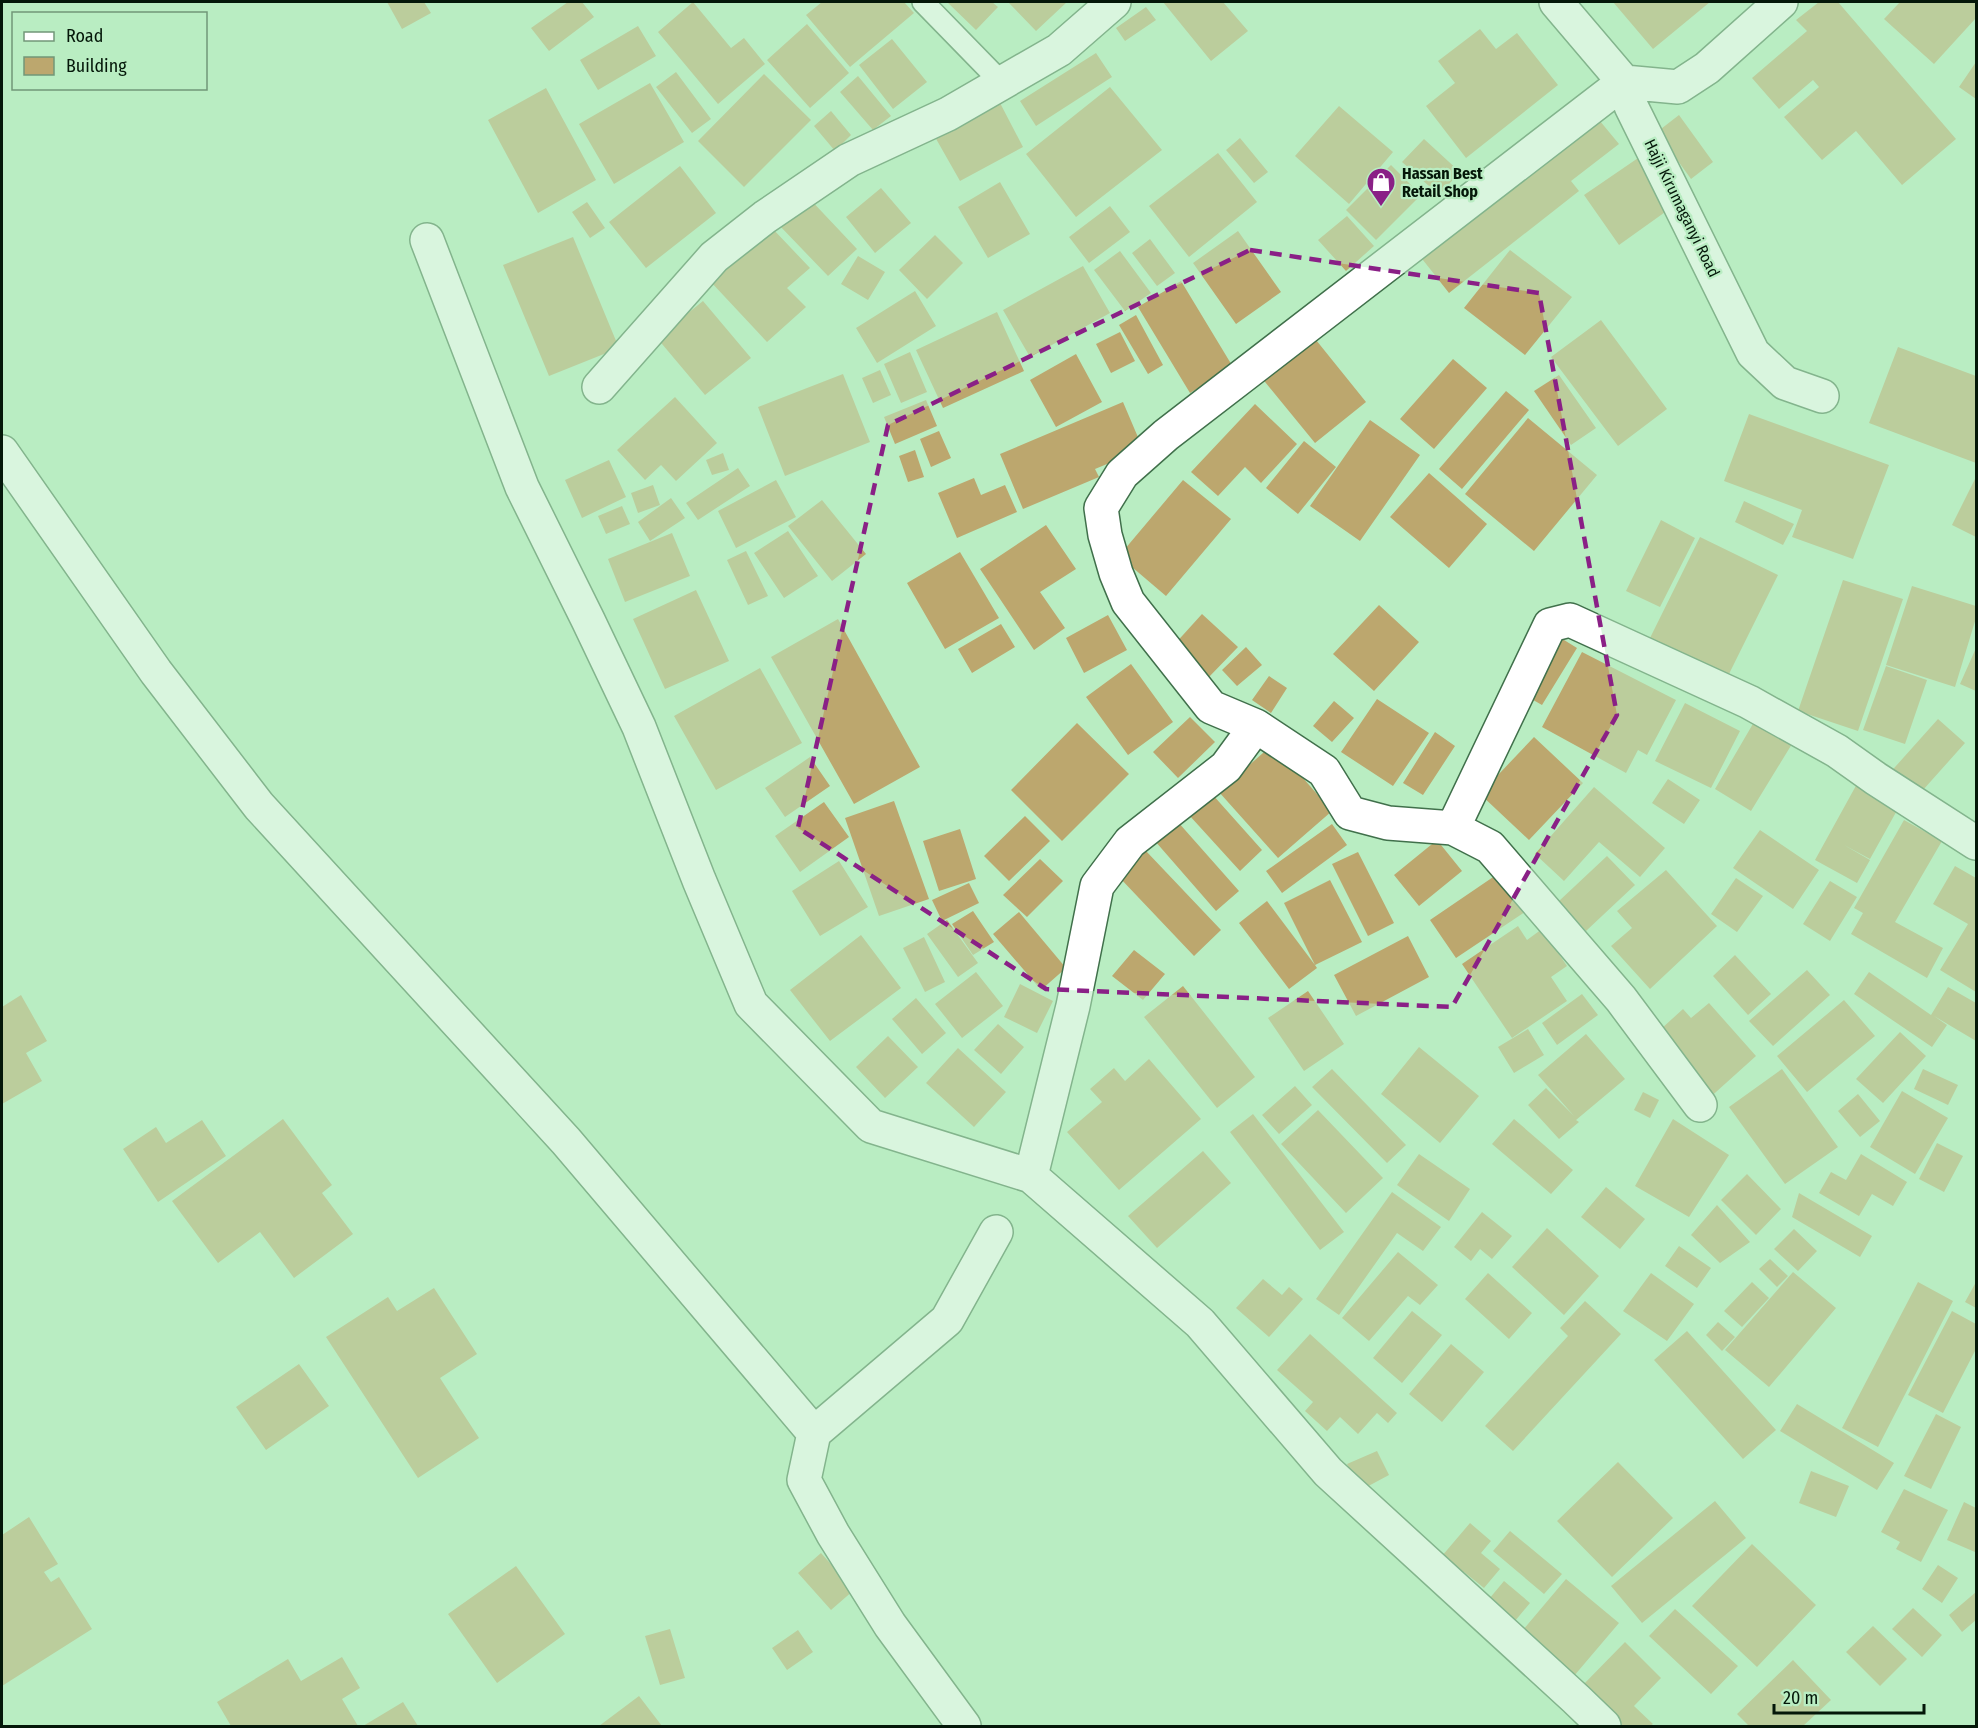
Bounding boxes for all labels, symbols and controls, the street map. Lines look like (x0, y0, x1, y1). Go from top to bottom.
legend (12, 12, 207, 90)
text: Road (66, 25, 103, 47)
text: Building (66, 55, 127, 77)
street label: Hajji Kirumaganyi Road (1640, 136, 1724, 280)
place label: Hassan Best Retail Shop (1402, 164, 1483, 201)
shop icon: Hassan Best Retail Shop (1365, 166, 1397, 208)
scale bar (1774, 1677, 1924, 1715)
text: 20 m (1783, 1687, 1818, 1709)

